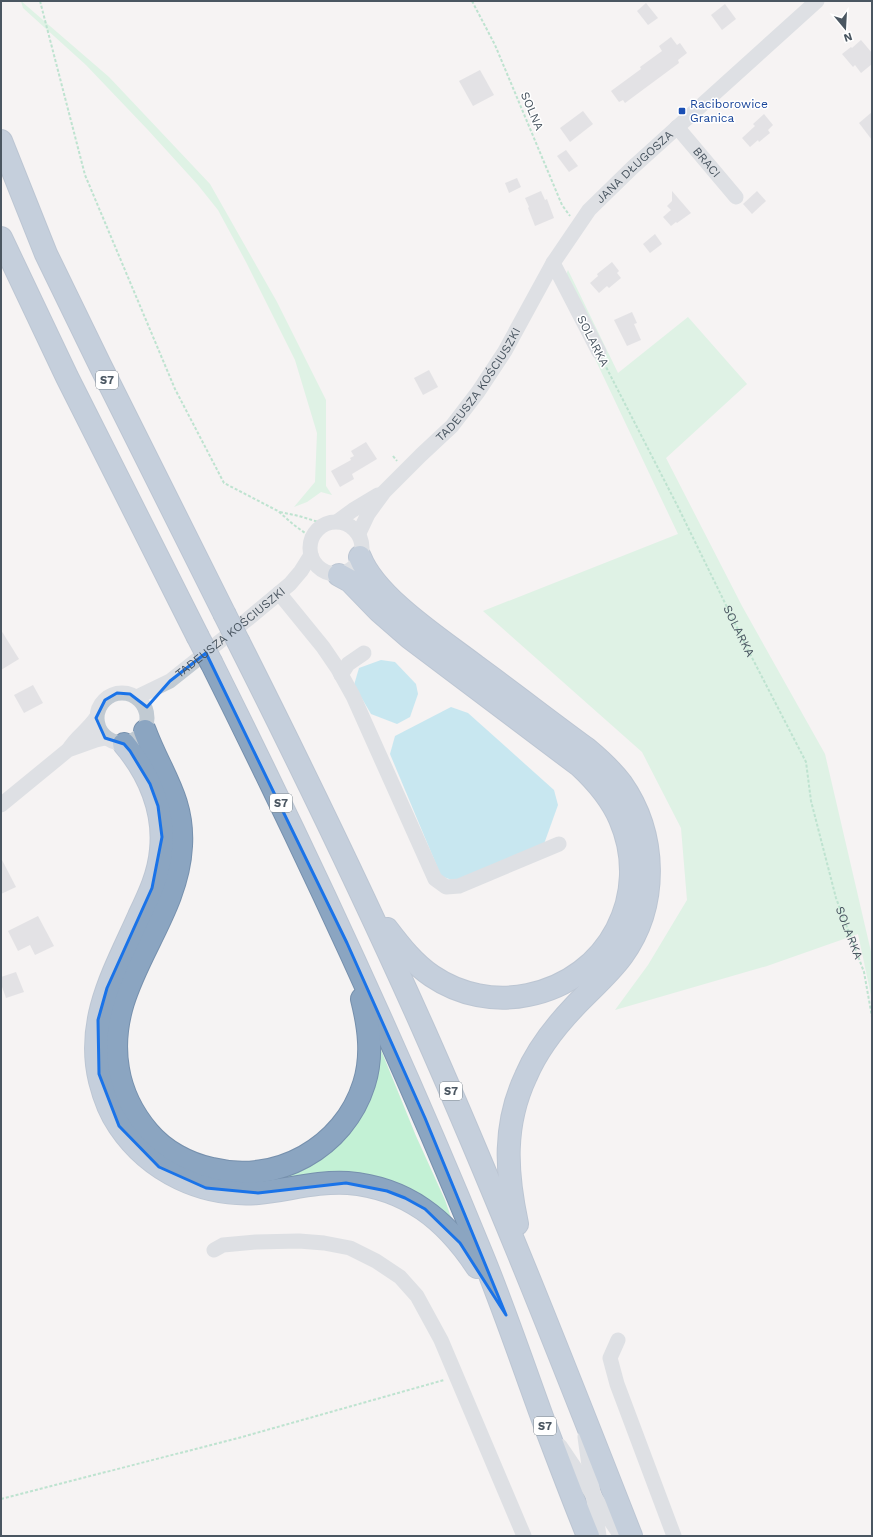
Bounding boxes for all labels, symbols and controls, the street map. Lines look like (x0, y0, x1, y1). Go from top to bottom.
north arrow (825, 8, 865, 48)
text: N (842, 30, 854, 44)
street label: SOLNA (518, 90, 546, 132)
place label: Raciborowice Granica (690, 97, 768, 125)
marker: Raciborowice Granica (677, 106, 687, 116)
street label: JANA DŁUGOSZA (593, 127, 676, 206)
street label: BRACI (690, 144, 723, 180)
street label: SOLARKA (574, 313, 612, 369)
street label: TADEUSZA KOŚCIUSZKI (433, 325, 523, 444)
road number: S7 (96, 371, 118, 389)
street label: TADEUSZA KOŚCIUSZKI (173, 584, 288, 681)
street label: SOLARKA (720, 603, 757, 659)
road number: S7 (270, 794, 292, 812)
street label: SOLARKA (833, 904, 866, 961)
road number: S7 (440, 1082, 462, 1100)
road number: S7 (534, 1417, 556, 1435)

